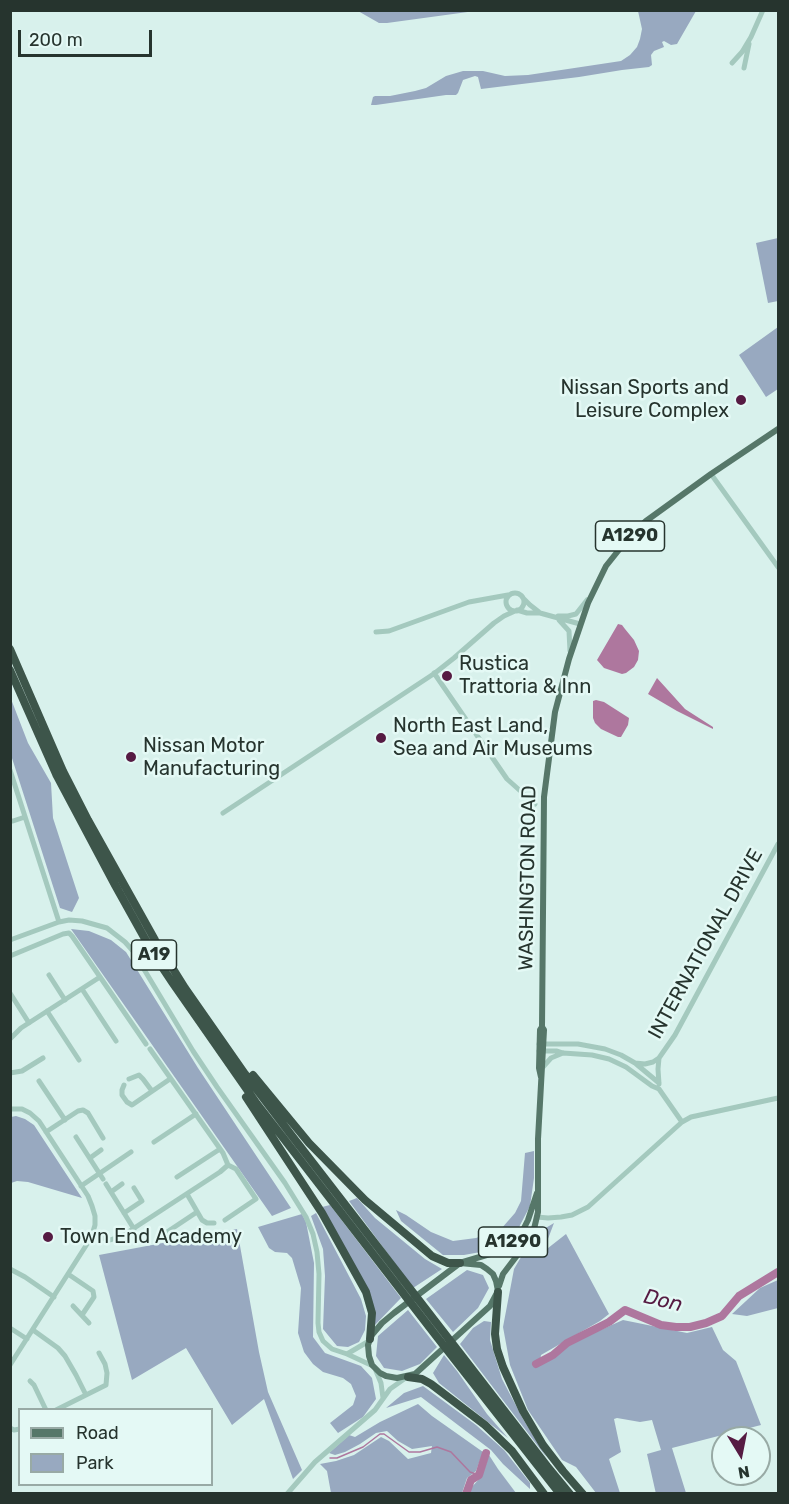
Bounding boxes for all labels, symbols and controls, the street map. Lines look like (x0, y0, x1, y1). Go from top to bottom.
scale bar (21, 18, 154, 56)
text: 200 m (29, 29, 83, 51)
place label: Nissan Sports and Leisure Complex (560, 376, 729, 423)
marker: Nissan Sports and Leisure Complex (734, 393, 748, 407)
road number: A1290 (596, 521, 664, 551)
place label: Rustica Trattoria & Inn (459, 652, 591, 699)
marker: Rustica Trattoria & Inn (440, 669, 454, 683)
place label: North East Land, Sea and Air Museums (393, 714, 593, 761)
marker: North East Land, Sea and Air Museums (374, 731, 388, 745)
place label: Nissan Motor Manufacturing (143, 734, 280, 781)
marker: Nissan Motor Manufacturing (124, 750, 138, 764)
street label: WASHINGTON ROAD (514, 785, 542, 971)
street label: INTERNATIONAL DRIVE (644, 845, 768, 1043)
road number: A19 (132, 940, 176, 970)
place label: Town End Academy (60, 1225, 242, 1249)
road number: A1290 (478, 1227, 548, 1257)
marker: Town End Academy (41, 1230, 55, 1244)
water label: Don (641, 1284, 685, 1318)
legend (18, 1408, 213, 1486)
text: Road (76, 1422, 119, 1444)
north arrow (711, 1426, 771, 1486)
text: Park (76, 1452, 113, 1474)
text: N (737, 1462, 751, 1483)

